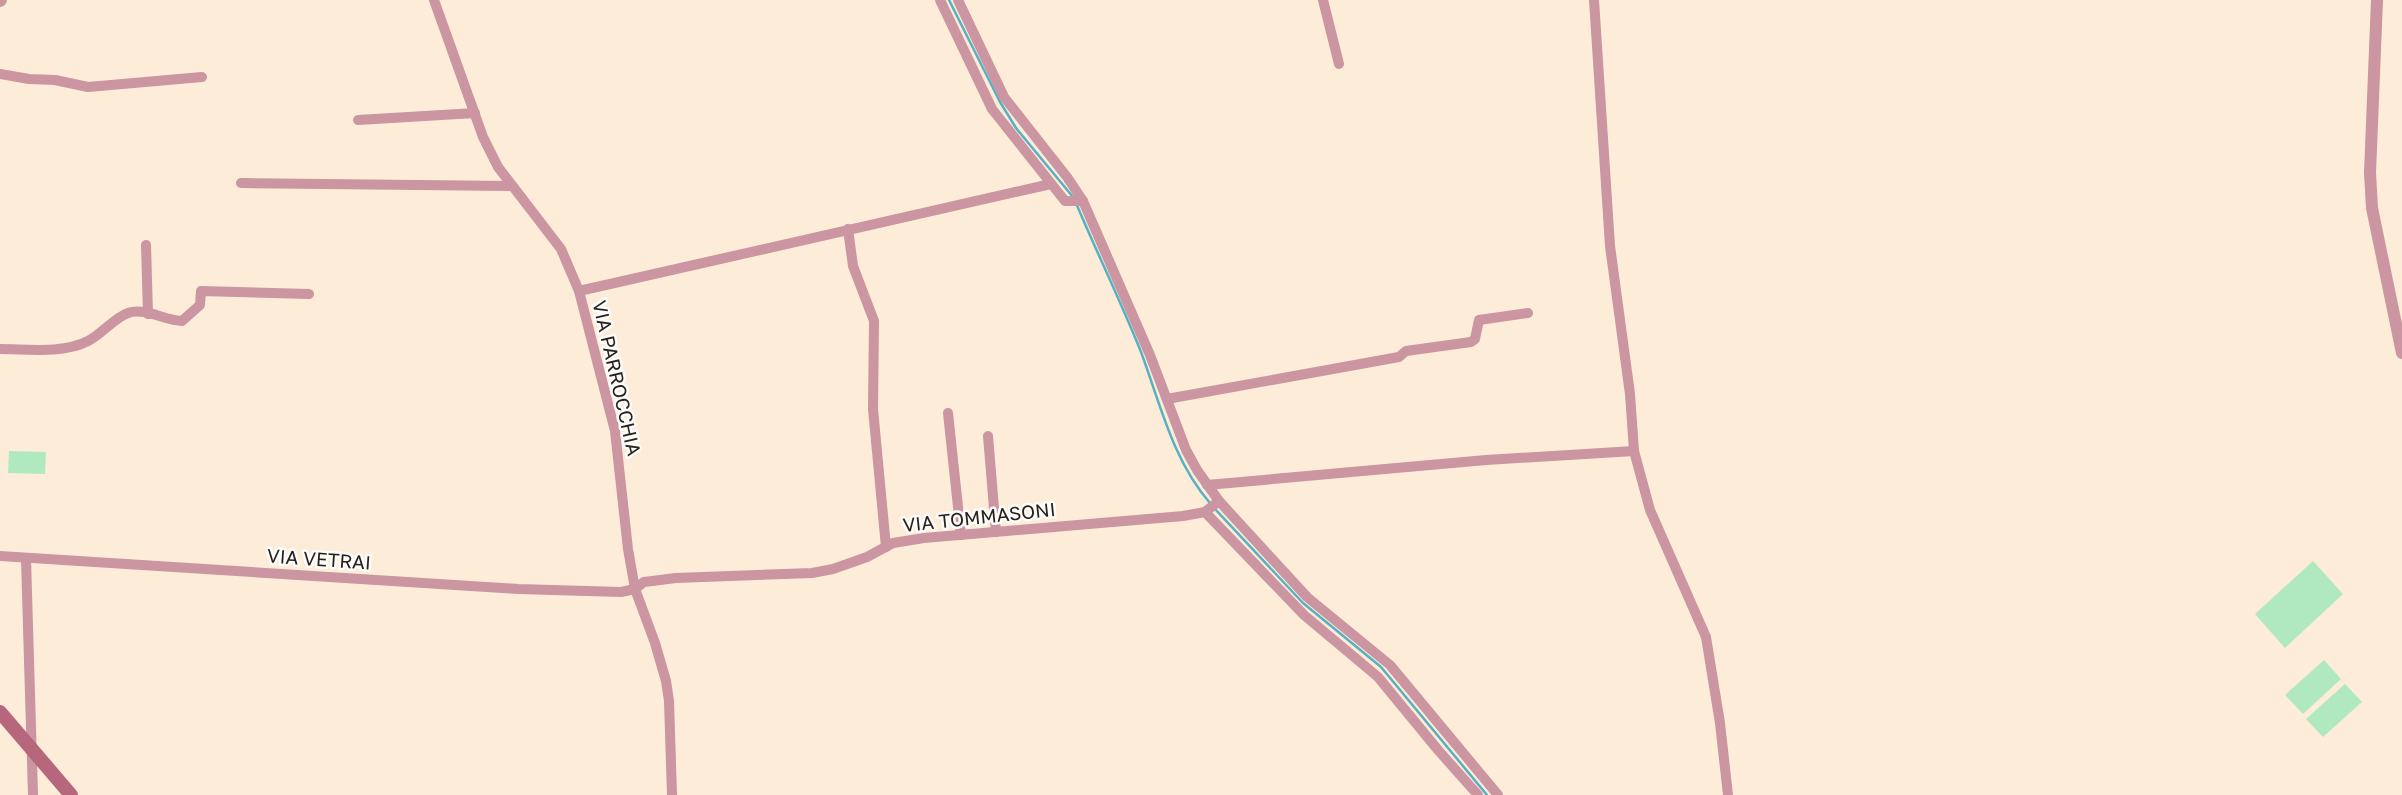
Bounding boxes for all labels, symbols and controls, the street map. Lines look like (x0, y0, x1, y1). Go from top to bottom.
street label: VIA PARROCCHIA (588, 298, 647, 458)
street label: VIA TOMMASONI (901, 497, 1056, 536)
street label: VIA VETRAI (266, 543, 372, 574)

